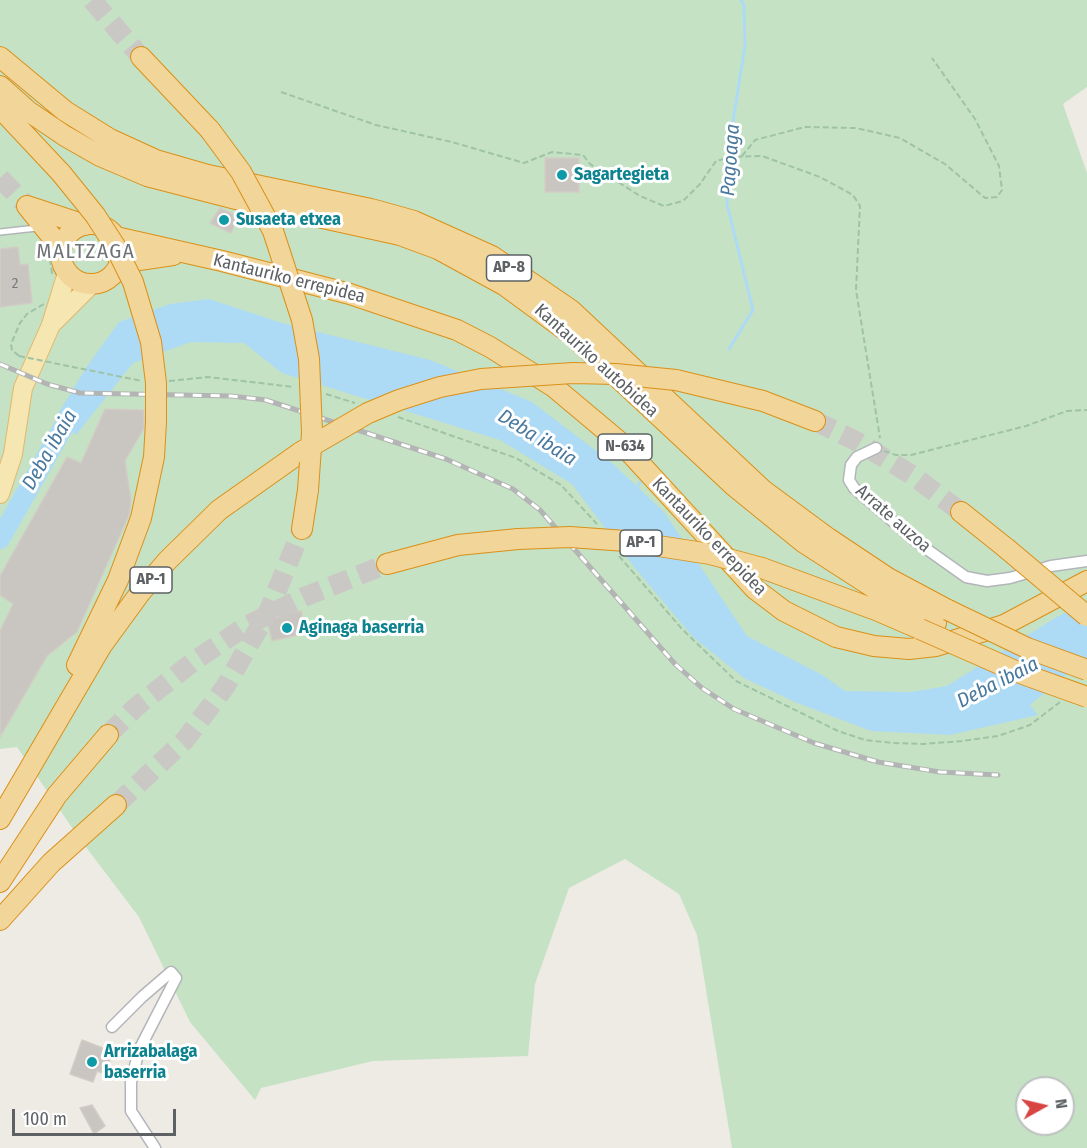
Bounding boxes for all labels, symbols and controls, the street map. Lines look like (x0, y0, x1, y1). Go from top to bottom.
water label: Pagoaga (717, 123, 745, 197)
place label: Sagartegieta (574, 164, 669, 186)
marker: Sagartegieta (555, 168, 569, 182)
place label: Susaeta etxea (236, 209, 341, 231)
marker: Susaeta etxea (217, 213, 231, 227)
district label: MALTZAGA (37, 239, 135, 265)
street label: Kantauriko errepidea (211, 250, 367, 308)
road number: AP-8 (486, 255, 532, 281)
house number: 2 (12, 275, 18, 293)
street label: Kantauriko autobidea (530, 300, 662, 422)
water label: Deba ibaia (493, 404, 581, 472)
water label: Deba ibaia (18, 406, 82, 494)
road number: N-634 (598, 434, 652, 460)
street label: Kantauriko errepidea (647, 474, 771, 600)
street label: Arrate auzoa (851, 481, 935, 557)
road number: AP-1 (620, 530, 662, 556)
road number: AP-1 (130, 567, 172, 593)
place label: Aginaga baserria (299, 617, 424, 639)
marker: Aginaga baserria (280, 621, 294, 635)
water label: Deba ibaia (953, 652, 1043, 714)
place label: Arrizabalaga baserria (104, 1041, 197, 1084)
marker: Arrizabalaga baserria (85, 1055, 99, 1069)
north arrow (1015, 1076, 1075, 1136)
scale bar (15, 1097, 178, 1135)
text: N (1051, 1098, 1071, 1110)
text: 100 m (23, 1108, 67, 1130)

